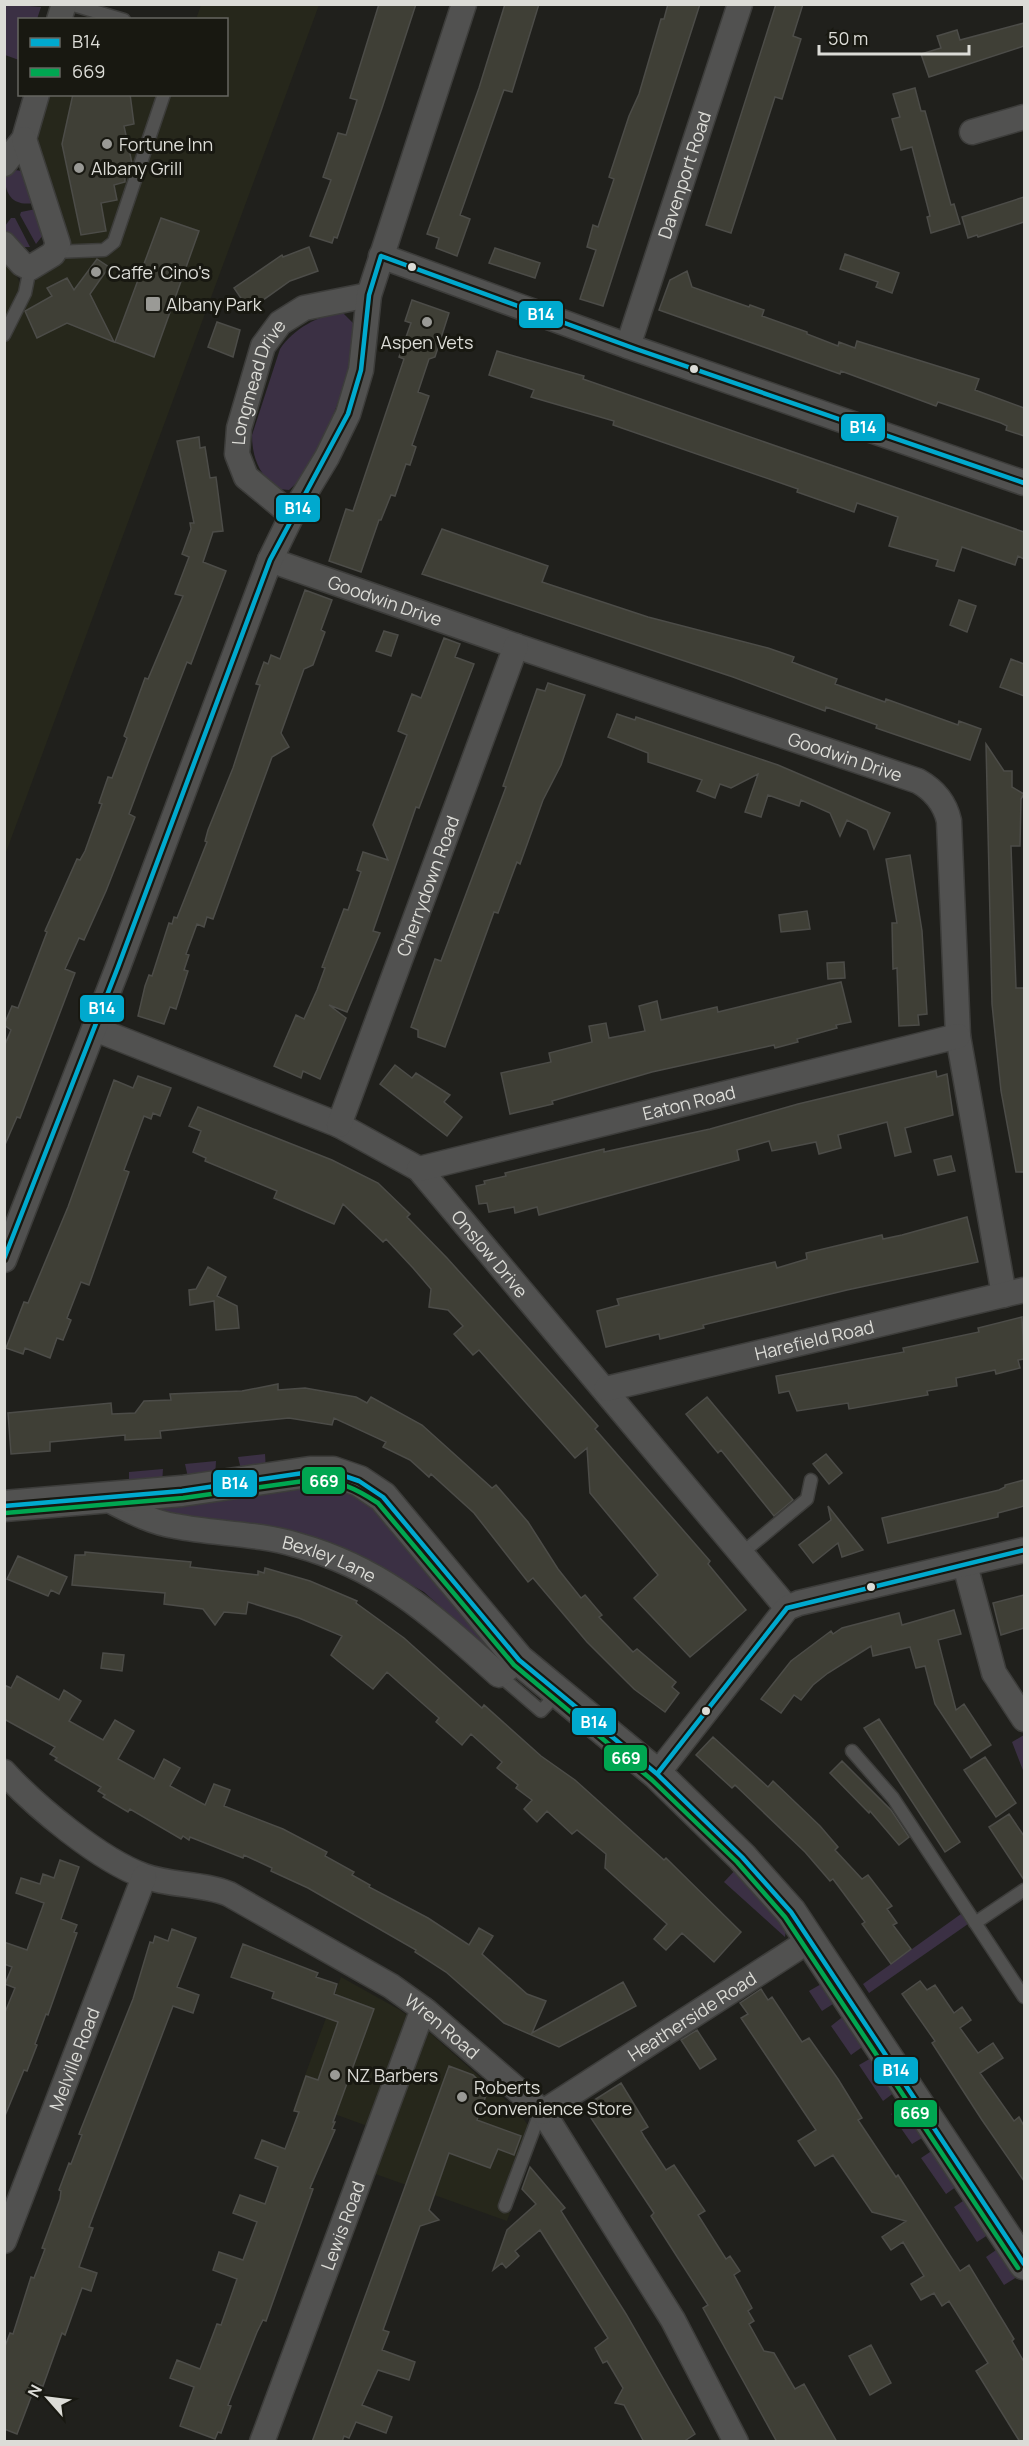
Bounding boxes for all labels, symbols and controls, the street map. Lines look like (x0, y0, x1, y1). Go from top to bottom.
legend (18, 18, 228, 96)
scale bar (819, 18, 969, 56)
text: 50 m (828, 26, 868, 50)
text: B14 (72, 29, 101, 53)
text: 669 (72, 59, 105, 83)
street label: Davenport Road (652, 108, 716, 242)
place label: Fortune Inn (119, 132, 213, 156)
marker: Fortune Inn (100, 137, 114, 151)
place label: Albany Grill (91, 156, 182, 180)
marker: Albany Grill (72, 161, 86, 175)
place label: Caffe' Cino's (108, 260, 210, 284)
unlabelled marker (406, 261, 418, 273)
marker: Caffe' Cino's (89, 265, 103, 279)
place label: Albany Park (166, 292, 263, 316)
marker: Albany Park (144, 295, 162, 313)
line badge: B14 (518, 300, 564, 329)
text: B14 (528, 303, 554, 325)
street label: Longmead Drive (226, 314, 291, 446)
marker: Aspen Vets (420, 315, 434, 329)
place label: Aspen Vets (380, 330, 474, 354)
unlabelled marker (688, 363, 700, 375)
line badge: B14 (840, 413, 886, 442)
text: B14 (850, 416, 876, 438)
line badge: B14 (275, 494, 321, 523)
text: B14 (285, 497, 311, 519)
street label: Goodwin Drive (325, 569, 445, 631)
street label: Goodwin Drive (785, 726, 906, 787)
street label: Cherrydown Road (390, 812, 464, 959)
line badge: B14 (79, 994, 125, 1023)
text: B14 (89, 997, 115, 1019)
street label: Eaton Road (640, 1079, 738, 1125)
street label: Onslow Drive (446, 1205, 534, 1302)
street label: Harefield Road (752, 1314, 876, 1365)
line badge: 669 (301, 1466, 346, 1495)
line badge: B14 (212, 1469, 258, 1498)
text: 669 (309, 1470, 339, 1492)
text: B14 (222, 1472, 248, 1494)
street label: Bexley Lane (280, 1530, 381, 1588)
unlabelled marker (865, 1581, 877, 1593)
unlabelled marker (700, 1705, 712, 1717)
line badge: B14 (571, 1707, 617, 1736)
text: B14 (581, 1711, 607, 1733)
line badge: 669 (603, 1744, 648, 1772)
text: 669 (611, 1747, 641, 1769)
street label: Heatherside Road (623, 1966, 761, 2066)
street label: Wren Road (400, 1988, 485, 2064)
street label: Melville Road (43, 2004, 105, 2114)
line badge: B14 (873, 2056, 919, 2085)
text: B14 (883, 2059, 909, 2081)
place label: NZ Barbers (347, 2063, 438, 2087)
marker: NZ Barbers (328, 2068, 342, 2082)
place label: Roberts Convenience Store (474, 2075, 632, 2120)
marker: Roberts Convenience Store (455, 2090, 469, 2104)
line badge: 669 (893, 2099, 938, 2128)
text: 669 (900, 2102, 930, 2124)
street label: Lewis Road (315, 2178, 370, 2273)
north arrow (18, 2368, 78, 2428)
text: N (22, 2381, 47, 2401)

